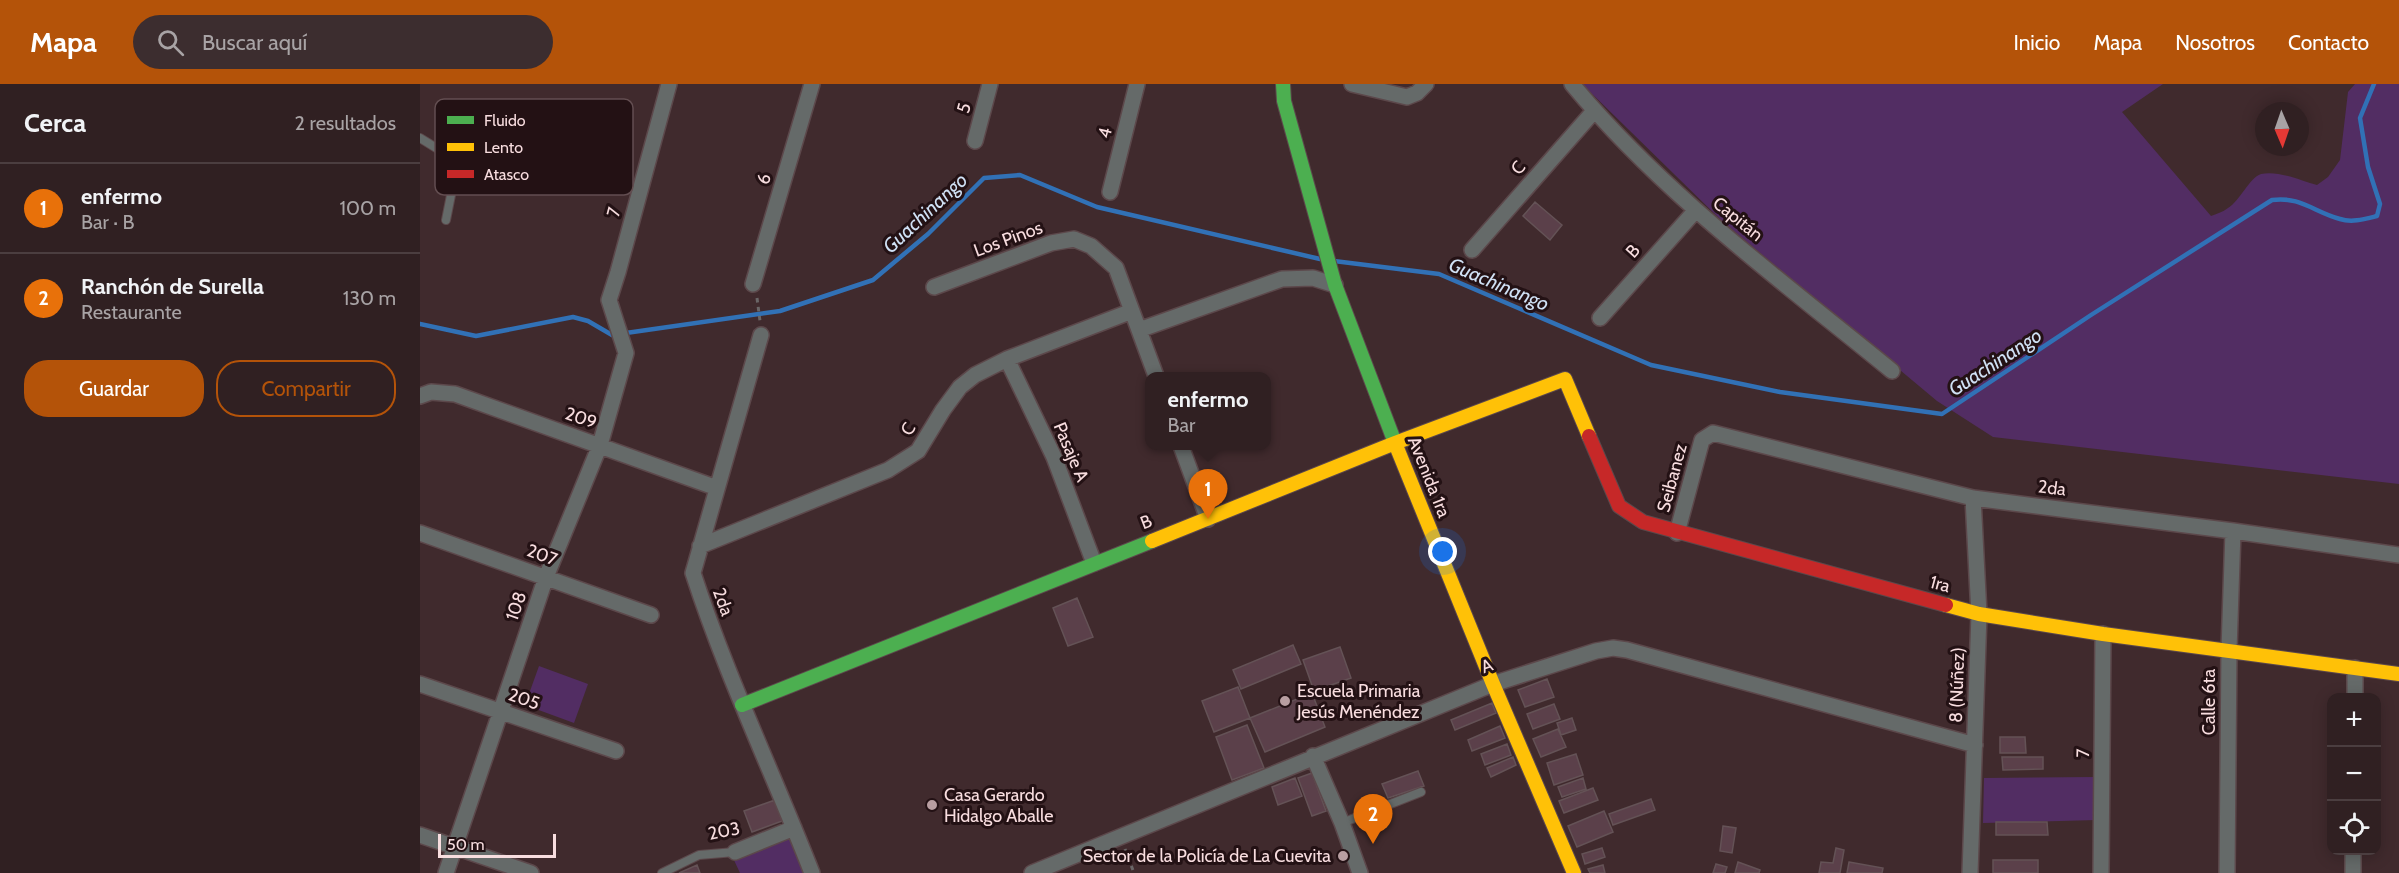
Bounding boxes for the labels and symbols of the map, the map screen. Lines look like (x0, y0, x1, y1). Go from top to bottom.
legend (435, 99, 633, 195)
street label: 5 (952, 100, 976, 116)
north arrow (2255, 102, 2309, 156)
text: Fluido (484, 111, 526, 130)
street label: 4 (1093, 125, 1117, 141)
text: Lento (484, 138, 523, 157)
street label: C (1506, 157, 1530, 179)
text: Atasco (484, 165, 529, 184)
water label: Guachinango (878, 168, 972, 258)
street label: 6 (752, 171, 776, 187)
street label: Capitán (1708, 192, 1768, 246)
street label: 7 (602, 205, 626, 219)
street label: Los Pinos (971, 216, 1045, 262)
street label: B (1621, 239, 1645, 262)
water label: Guachinango (1445, 252, 1553, 316)
water label: Guachinango (1944, 323, 2046, 401)
street label: 209 (562, 402, 600, 434)
street label: C (896, 418, 920, 440)
street label: Pasaje A (1049, 419, 1093, 485)
street label: Avenida 1ra (1403, 433, 1455, 521)
street label: Seibanez (1652, 441, 1692, 515)
pin: 1 (1188, 470, 1228, 519)
street label: 2da (2037, 475, 2068, 501)
street label: B (1137, 510, 1155, 534)
your location (1428, 537, 1457, 566)
street label: 207 (524, 539, 560, 571)
street label: 1ra (1927, 571, 1953, 597)
street label: 2da (708, 585, 738, 619)
street label: 108 (501, 589, 531, 623)
street label: 8 (Núñez) (1945, 647, 1969, 723)
street label: A (1478, 654, 1496, 678)
street label: Calle 6ta (2198, 668, 2220, 735)
place label: Escuela Primaria Jesús Menéndez (1296, 680, 1421, 723)
street label: 205 (505, 683, 543, 715)
marker: Escuela Primaria Jesús Menéndez (1278, 694, 1292, 708)
street label: 7 (2072, 748, 2094, 758)
place label: Casa Gerardo Hidalgo Aballe (944, 784, 1054, 827)
pin: 2 (1354, 794, 1392, 844)
marker: Casa Gerardo Hidalgo Aballe (925, 798, 939, 812)
street label: 203 (706, 817, 742, 845)
scale bar (438, 831, 556, 858)
place label: Sector de la Policía de La Cuevita (1083, 845, 1331, 867)
marker: Sector de la Policía de La Cuevita (1336, 849, 1350, 863)

